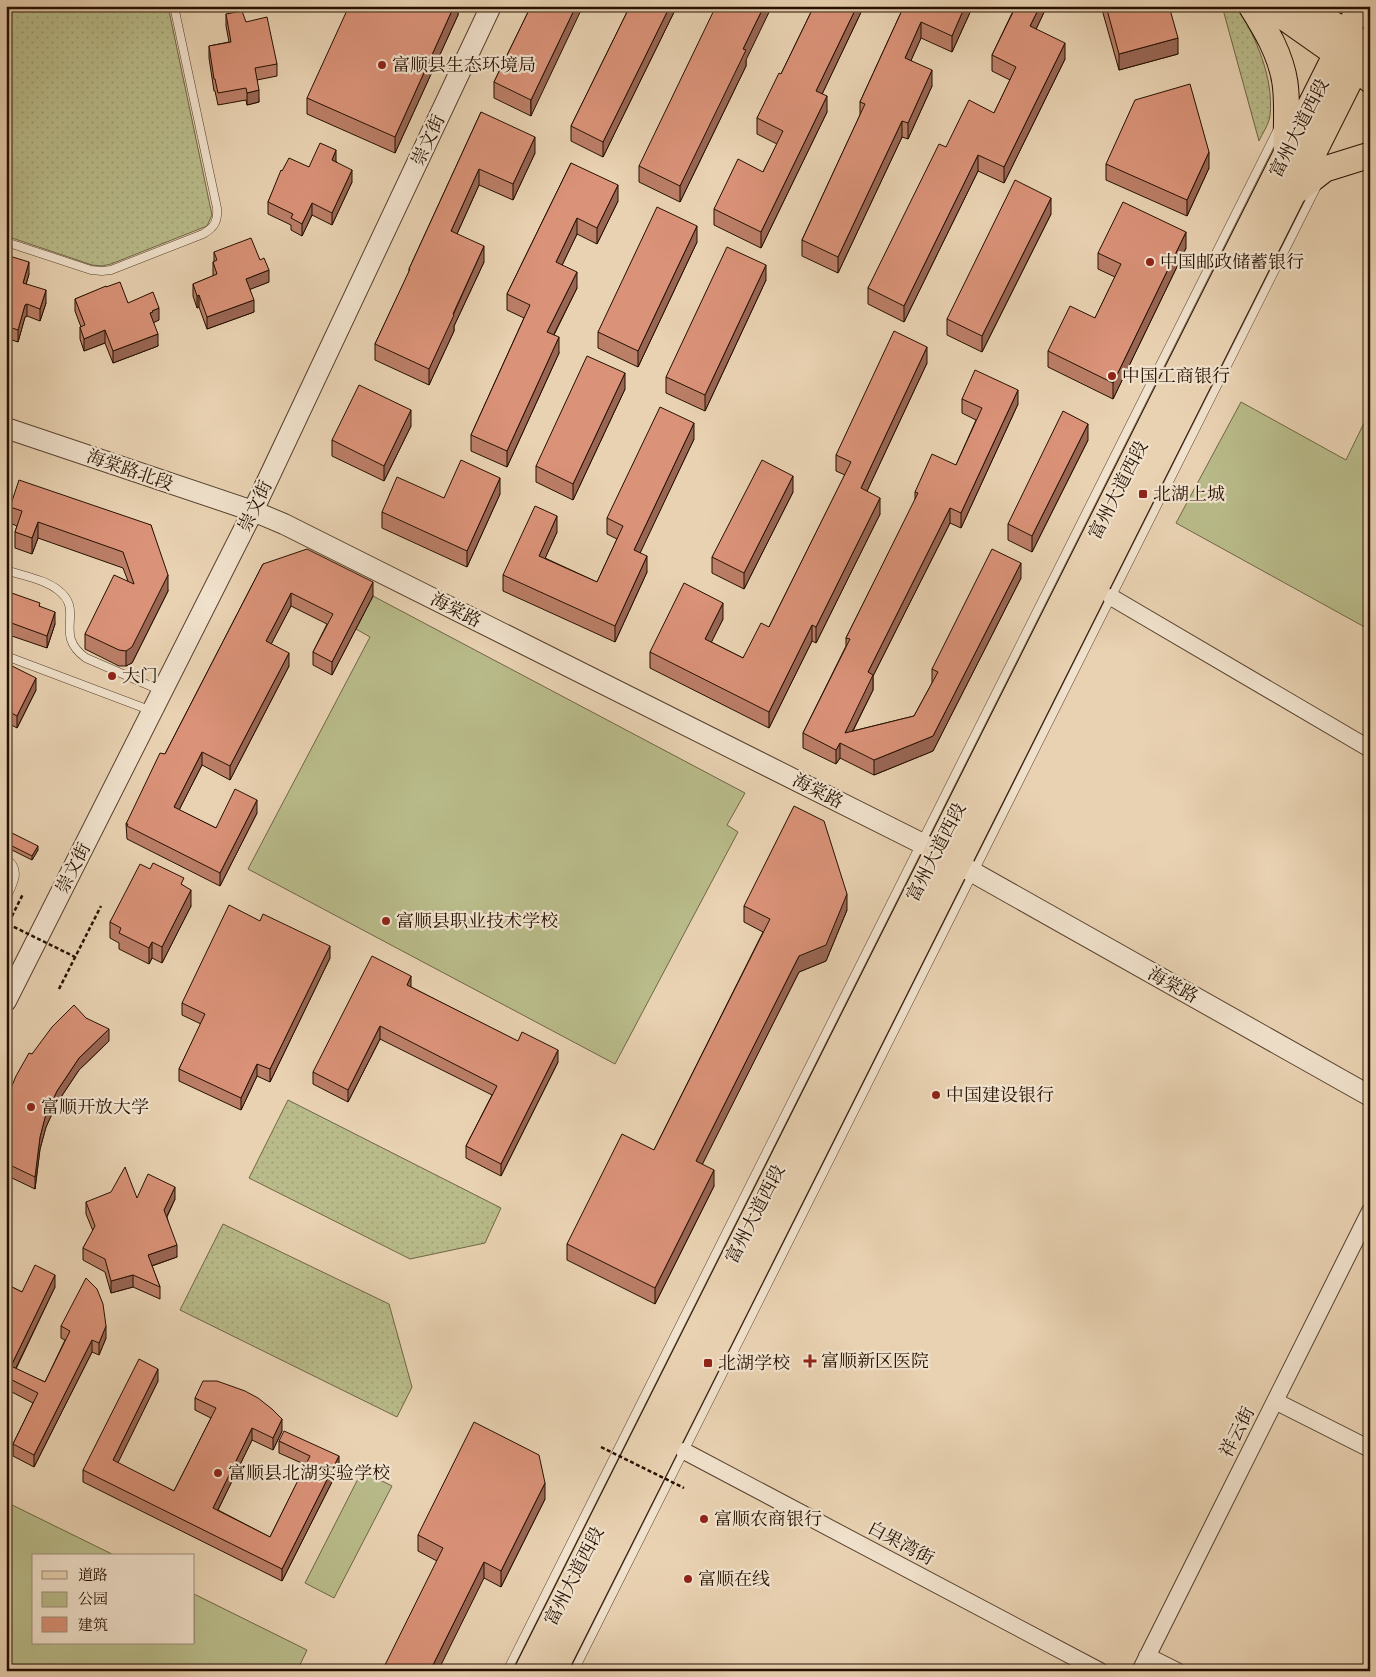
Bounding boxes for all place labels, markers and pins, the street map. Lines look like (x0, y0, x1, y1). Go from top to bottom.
place label: 富顺县生态环境局 (392, 53, 536, 77)
marker: 富顺县生态环境局 (376, 59, 388, 71)
place label: 中国邮政储蓄银行 (1160, 250, 1304, 274)
marker: 中国邮政储蓄银行 (1144, 256, 1156, 268)
place label: 中国工商银行 (1122, 364, 1230, 388)
marker: 中国工商银行 (1106, 370, 1118, 382)
place label: 北湖上城 (1153, 482, 1225, 506)
marker: 北湖上城 (1137, 488, 1149, 500)
place label: 大门 (122, 664, 158, 688)
marker: 大门 (106, 670, 118, 682)
place label: 富顺县职业技术学校 (396, 909, 558, 933)
marker: 富顺县职业技术学校 (380, 915, 392, 927)
place label: 中国建设银行 (946, 1083, 1054, 1107)
marker: 中国建设银行 (930, 1089, 942, 1101)
place label: 富顺开放大学 (41, 1095, 149, 1119)
marker: 富顺开放大学 (25, 1101, 37, 1113)
place label: 富顺新区医院 (821, 1349, 929, 1373)
place label: 北湖学校 (718, 1351, 790, 1375)
marker: 富顺新区医院 (803, 1354, 817, 1368)
marker: 北湖学校 (702, 1357, 714, 1369)
place label: 富顺县北湖实验学校 (228, 1461, 390, 1485)
marker: 富顺县北湖实验学校 (212, 1467, 224, 1479)
place label: 富顺农商银行 (714, 1507, 822, 1531)
marker: 富顺农商银行 (698, 1513, 710, 1525)
place label: 富顺在线 (698, 1567, 770, 1591)
marker: 富顺在线 (682, 1573, 694, 1585)

